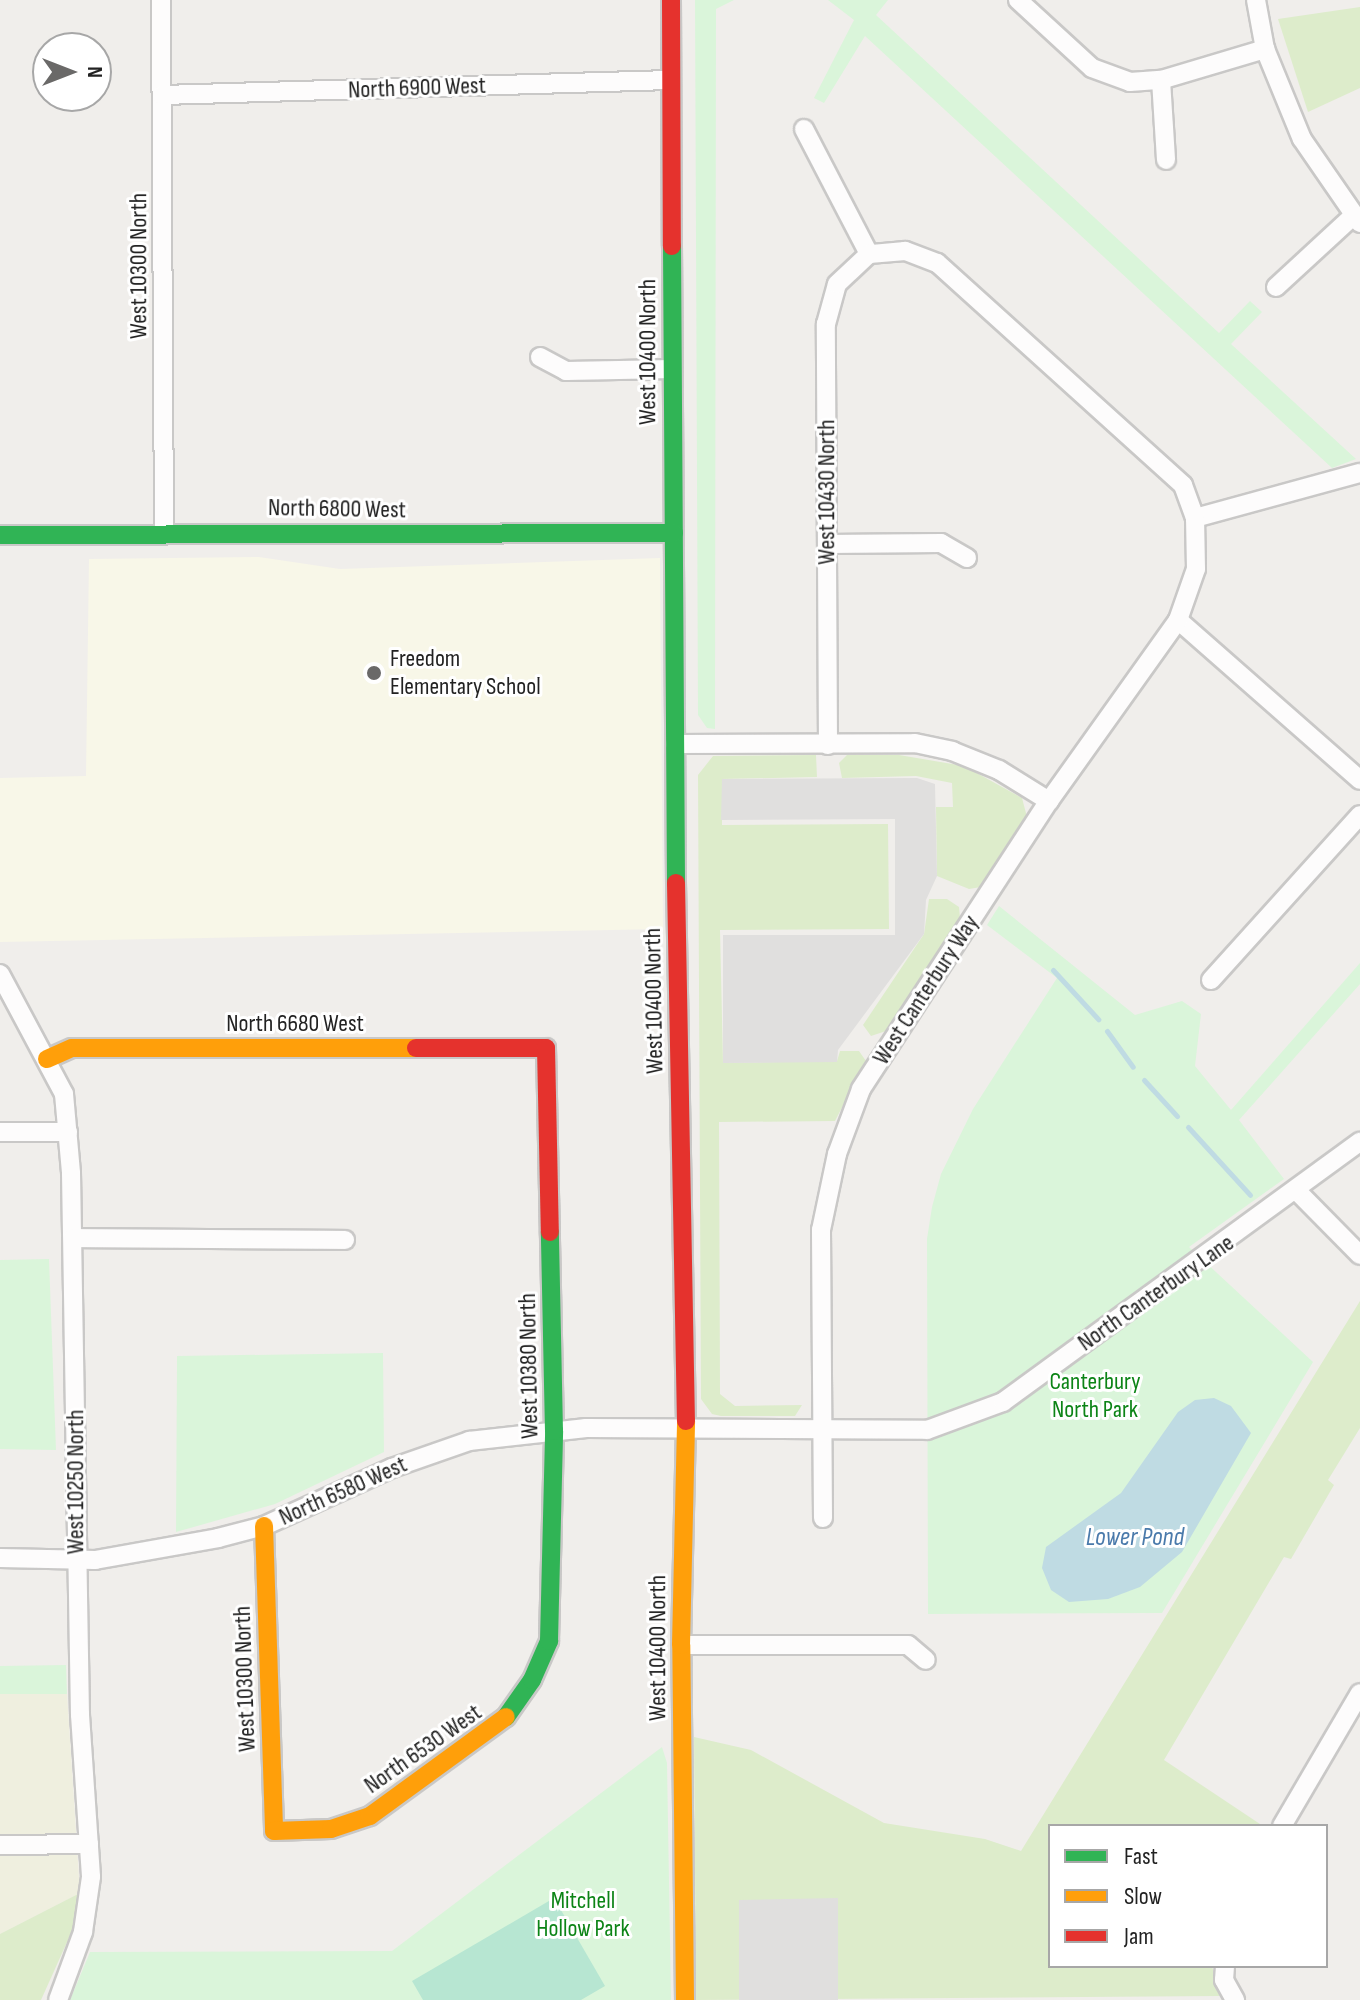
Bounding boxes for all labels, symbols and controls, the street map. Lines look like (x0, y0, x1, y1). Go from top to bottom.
north arrow (32, 32, 112, 112)
text: N (81, 66, 108, 78)
street label: North 6900 West (348, 71, 486, 105)
street label: West 10300 North (125, 193, 153, 339)
street label: West 10400 North (634, 279, 662, 425)
street label: West 10430 North (813, 419, 841, 565)
street label: North 6800 West (268, 493, 406, 525)
place label: Freedom Elementary School (390, 645, 541, 701)
marker: Freedom Elementary School (365, 664, 383, 682)
street label: West Canterbury Way (867, 910, 985, 1070)
street label: West 10400 North (638, 928, 670, 1074)
street label: North 6680 West (226, 1010, 364, 1038)
street label: North Canterbury Lane (1073, 1229, 1239, 1357)
street label: West 10380 North (513, 1293, 545, 1439)
park label: Canterbury North Park (1050, 1368, 1140, 1424)
street label: West 10250 North (62, 1410, 90, 1554)
street label: North 6580 West (275, 1450, 411, 1532)
water label: Lower Pond (1086, 1522, 1184, 1554)
street label: West 10400 North (644, 1575, 672, 1721)
street label: West 10300 North (228, 1606, 262, 1752)
street label: North 6530 West (359, 1698, 487, 1800)
legend (1048, 1824, 1328, 1968)
text: Fast (1124, 1842, 1158, 1871)
text: Slow (1124, 1882, 1162, 1911)
park label: Mitchell Hollow Park (536, 1887, 630, 1943)
text: Jam (1124, 1922, 1154, 1951)

